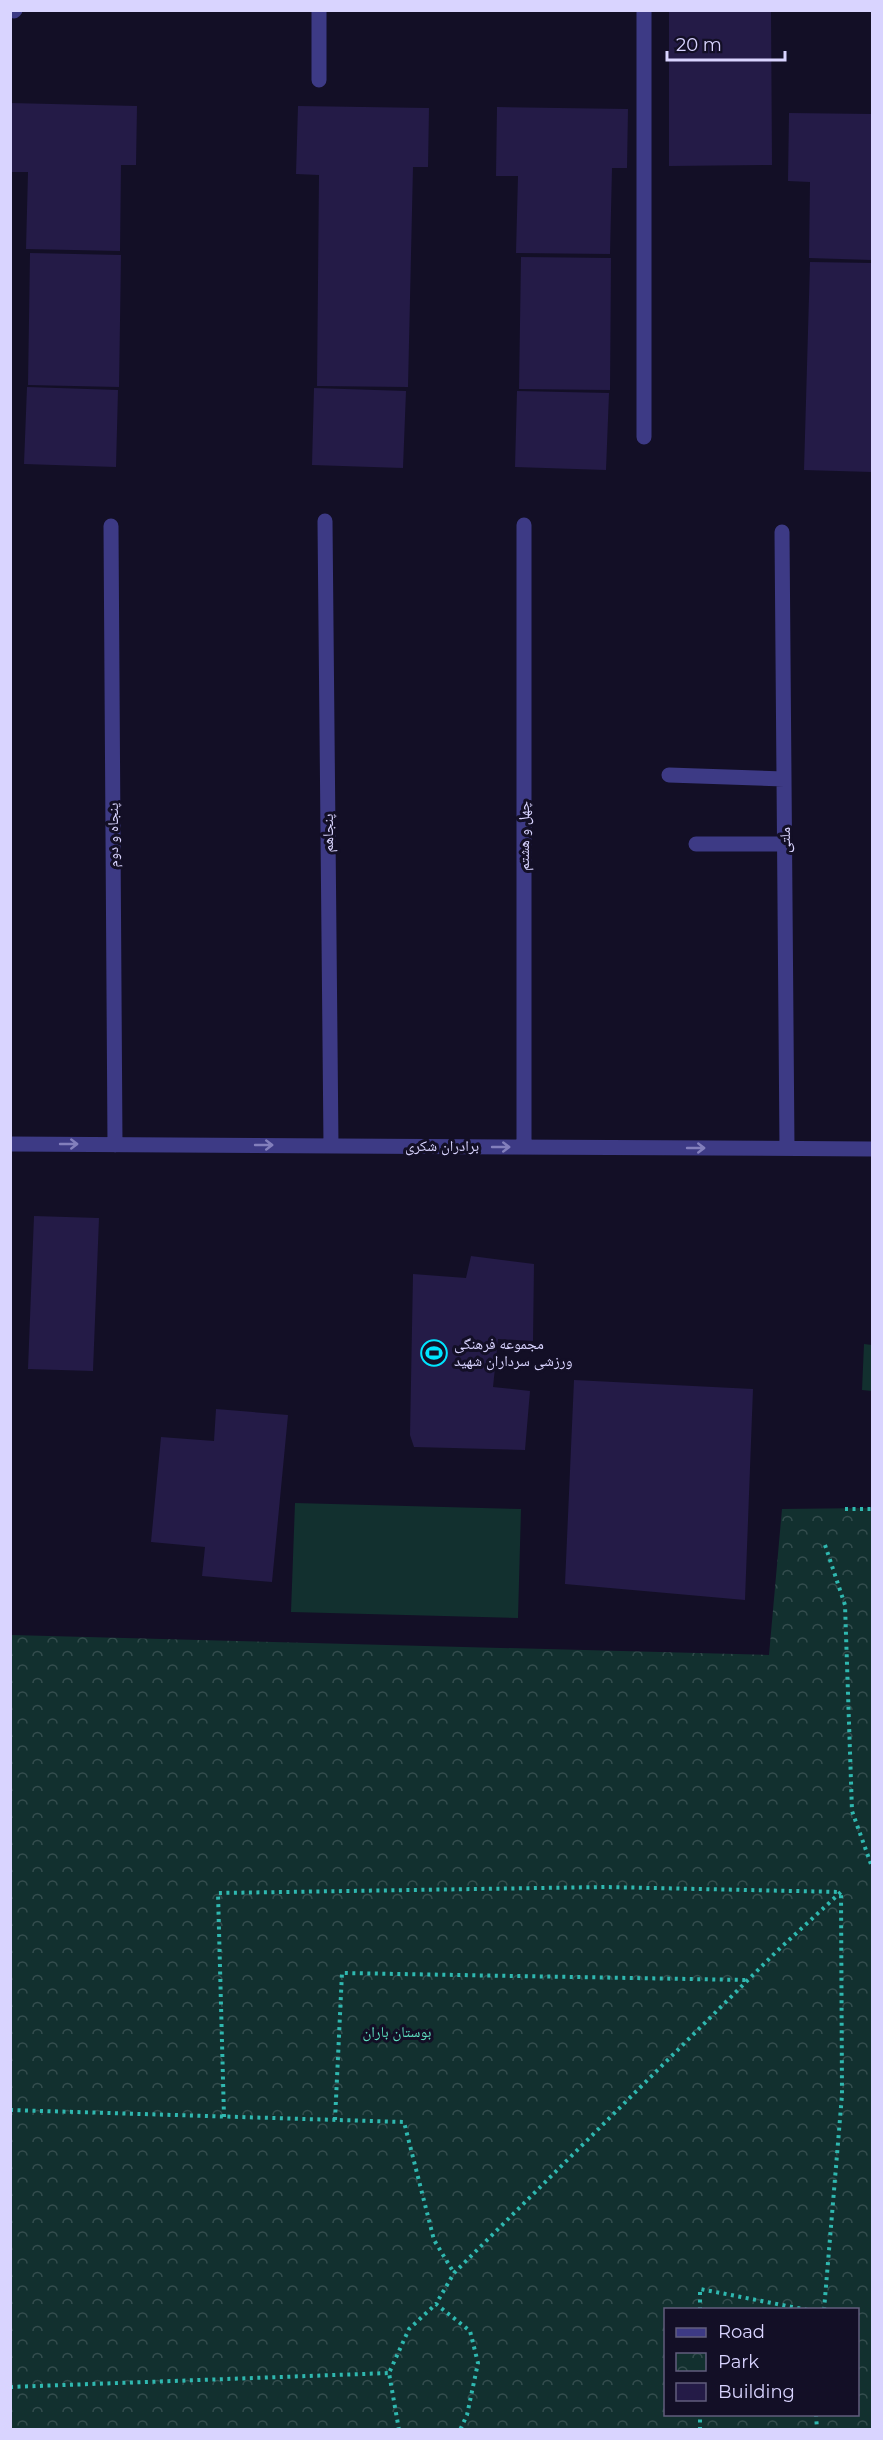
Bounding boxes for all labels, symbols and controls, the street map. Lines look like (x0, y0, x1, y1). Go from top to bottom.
scale bar (667, 24, 786, 62)
text: 20 m (676, 34, 722, 56)
street label: چهل و هشتم (514, 801, 534, 871)
street label: پنجاه و دوم (103, 803, 123, 867)
street label: پنجاهم (318, 814, 338, 852)
street label: ملتی (775, 827, 795, 853)
street label: برادران شکری (405, 1136, 479, 1156)
one-way arrow (58, 1138, 78, 1150)
one-way arrow (253, 1139, 273, 1151)
one-way arrow (490, 1141, 510, 1153)
one-way arrow (685, 1142, 705, 1154)
place label: مجموعه فرهنگی ورزشی سرداران شهید (454, 1334, 573, 1371)
sports icon: مجموعه فرهنگی ورزشی سرداران شهید (419, 1338, 449, 1368)
park label: بوستان باران (362, 2022, 432, 2042)
legend (664, 2308, 859, 2416)
text: Road (718, 2321, 765, 2343)
text: Park (718, 2351, 759, 2373)
text: Building (718, 2381, 795, 2403)

